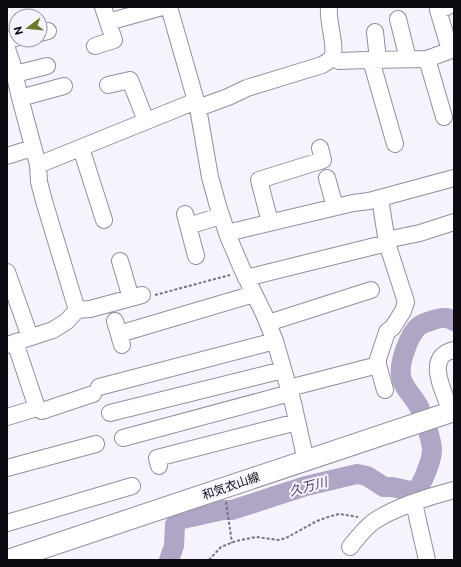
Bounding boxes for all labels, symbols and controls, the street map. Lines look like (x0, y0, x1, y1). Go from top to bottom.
north arrow (8, 8, 48, 48)
text: N (11, 25, 25, 37)
street label: 和気衣山線 (200, 469, 261, 501)
water label: 久万川 (287, 473, 331, 499)

